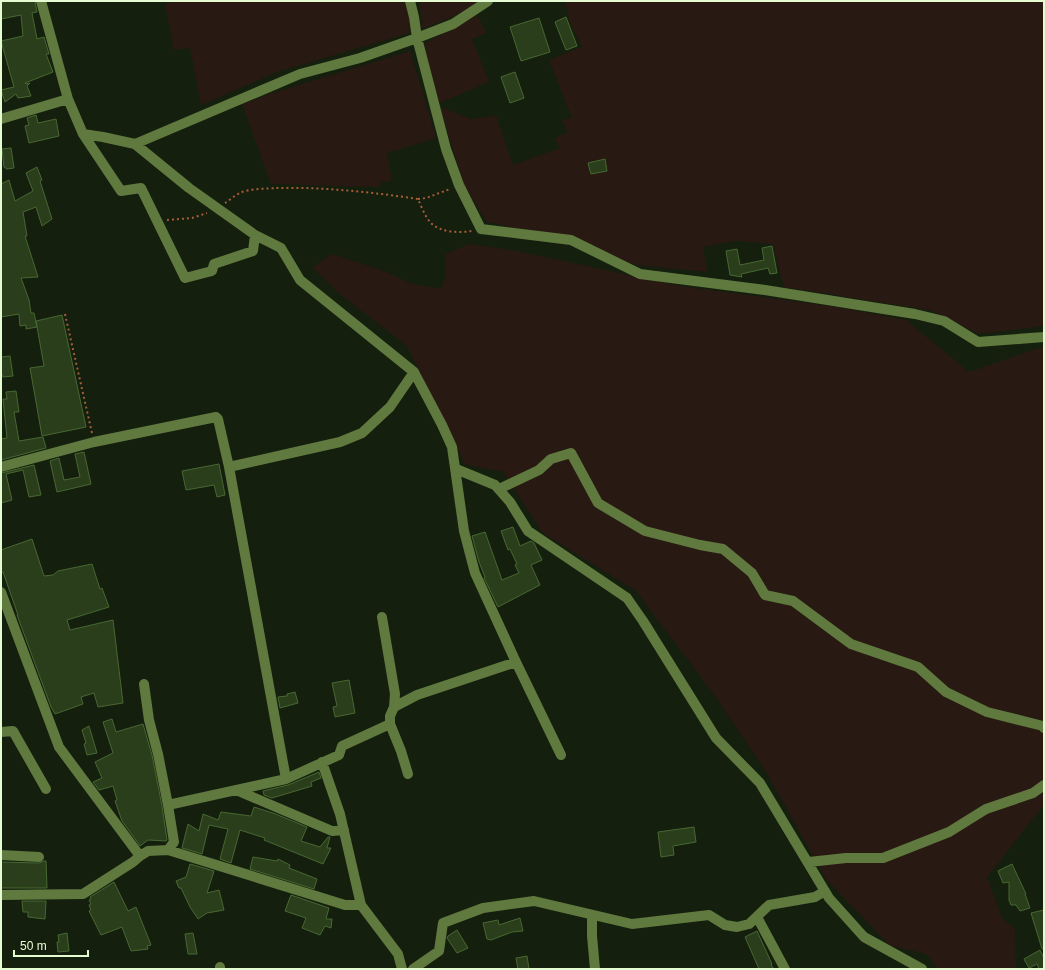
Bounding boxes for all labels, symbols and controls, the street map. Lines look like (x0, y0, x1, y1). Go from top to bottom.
scale bar (14, 932, 88, 958)
text: 50 m (20, 939, 47, 953)

